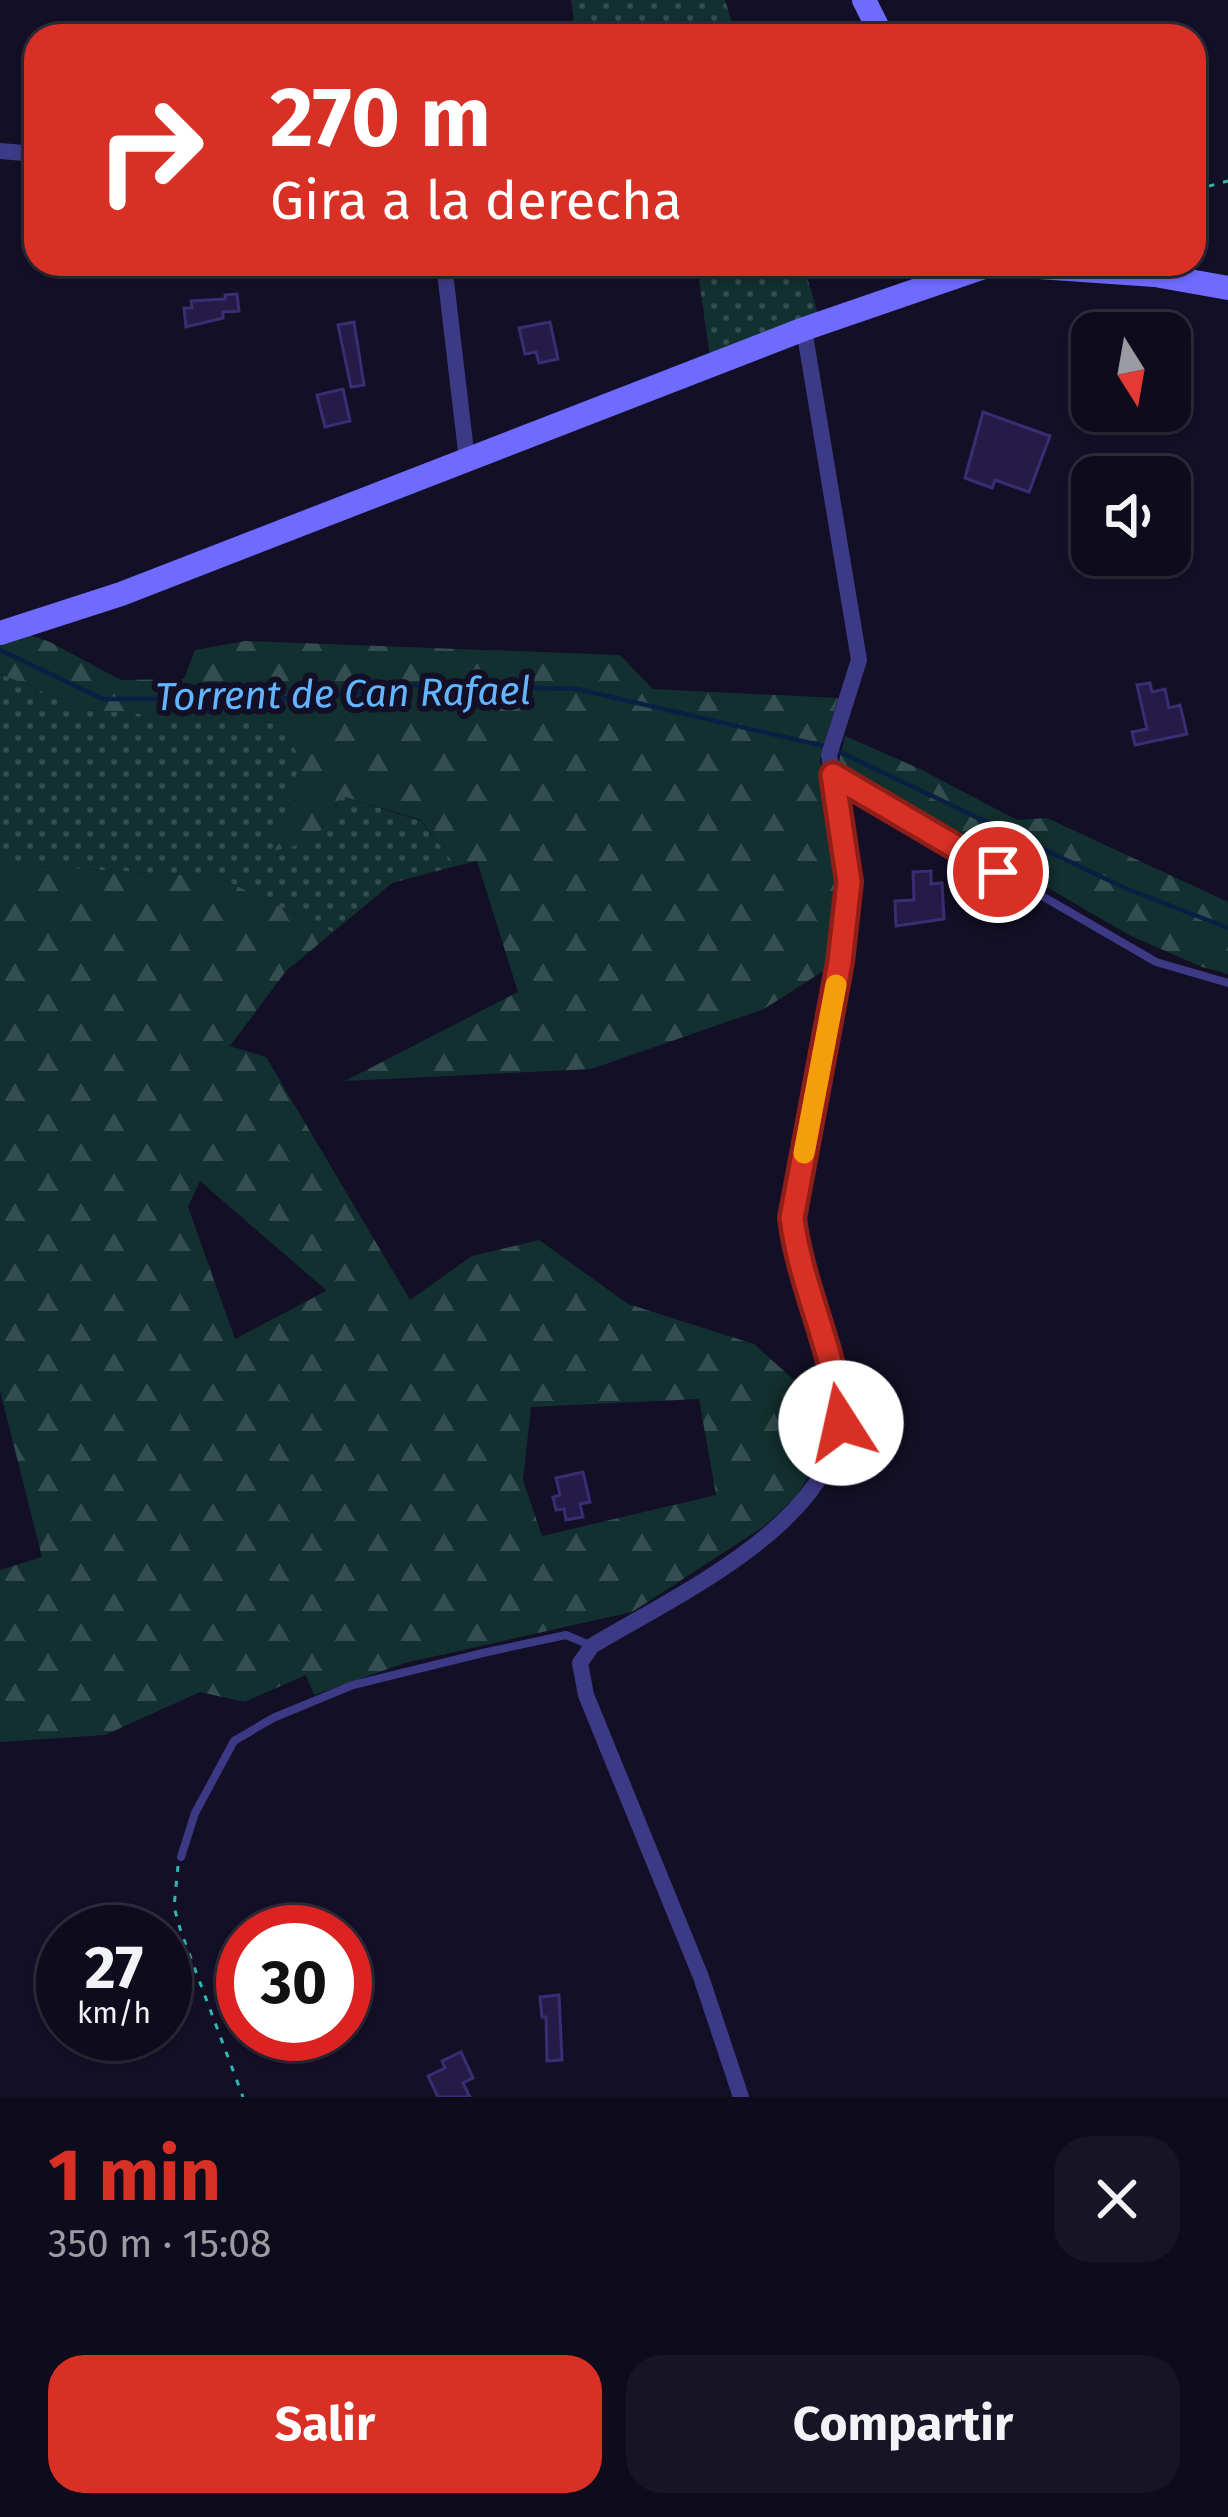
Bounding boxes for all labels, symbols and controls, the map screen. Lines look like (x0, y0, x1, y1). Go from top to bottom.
text: 270 m (270, 67, 491, 168)
icon: right (72, 72, 228, 228)
text: Gira a la derecha (270, 169, 682, 233)
north arrow (1071, 312, 1191, 432)
map controls (1071, 312, 1191, 576)
button: sound (1071, 456, 1191, 576)
water label: Torrent de Can Rafael (155, 668, 531, 720)
pin (947, 821, 1049, 923)
icon: arrive (965, 839, 1031, 905)
position arrow (778, 1360, 904, 1486)
speed limit sign: 30 (216, 1905, 372, 2061)
text: 27 (85, 1932, 143, 2004)
text: km/h (77, 1995, 151, 2031)
text: 1 min (48, 2133, 221, 2219)
button: close (1054, 2136, 1180, 2262)
text: 350 m · 15:08 (48, 2221, 272, 2267)
button: Salir (48, 2355, 602, 2493)
button: Compartir (626, 2355, 1180, 2493)

